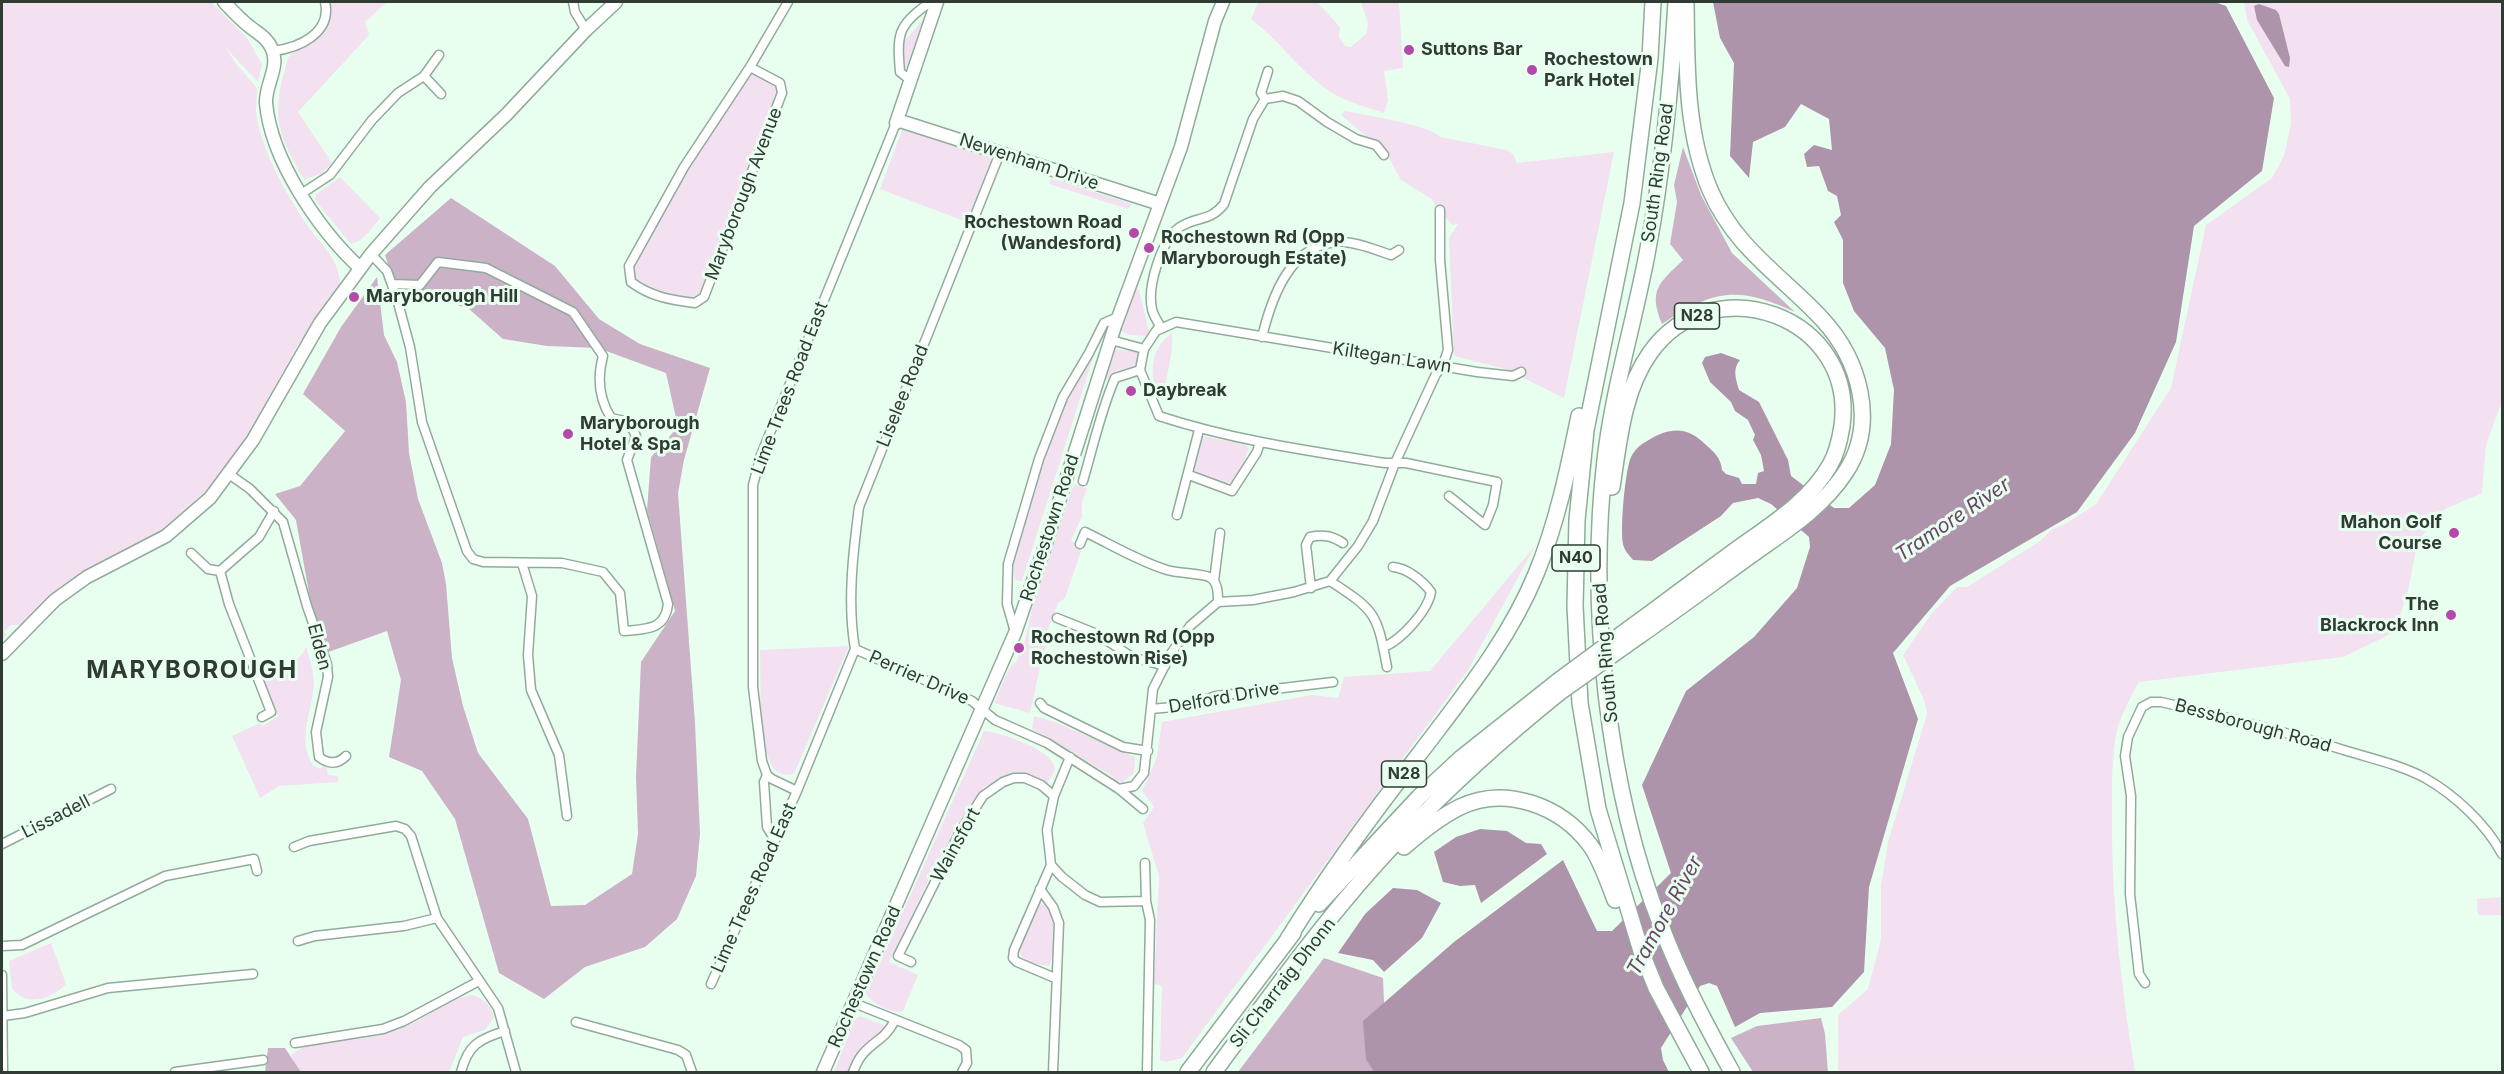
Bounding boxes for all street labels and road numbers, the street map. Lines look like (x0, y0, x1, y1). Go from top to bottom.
street label: South Ring Road (1638, 102, 1678, 244)
street label: Maryborough Avenue (701, 105, 787, 283)
street label: Newenham Drive (956, 129, 1102, 195)
street label: Lime Trees Road East (747, 299, 833, 477)
road number: N28 (1674, 303, 1720, 329)
street label: Kiltegan Lawn (1331, 338, 1453, 378)
street label: Liselee Road (873, 342, 933, 450)
street label: Rochestown Road (1016, 452, 1084, 604)
road number: N40 (1552, 545, 1600, 571)
street label: South Ring Road (1589, 582, 1623, 724)
street label: Elden (302, 621, 336, 673)
street label: Perrier Drive (866, 646, 972, 710)
street label: Delford Drive (1167, 678, 1281, 718)
street label: Bessborough Road (2172, 695, 2334, 757)
road number: N28 (1382, 761, 1426, 787)
street label: Lissadell (18, 791, 94, 843)
street label: Lime Trees Road East (707, 800, 801, 976)
street label: Wainsfort (927, 804, 985, 886)
street label: Rochestown Road (824, 903, 906, 1051)
street label: Sli Charraig Dhonn (1225, 914, 1341, 1052)

